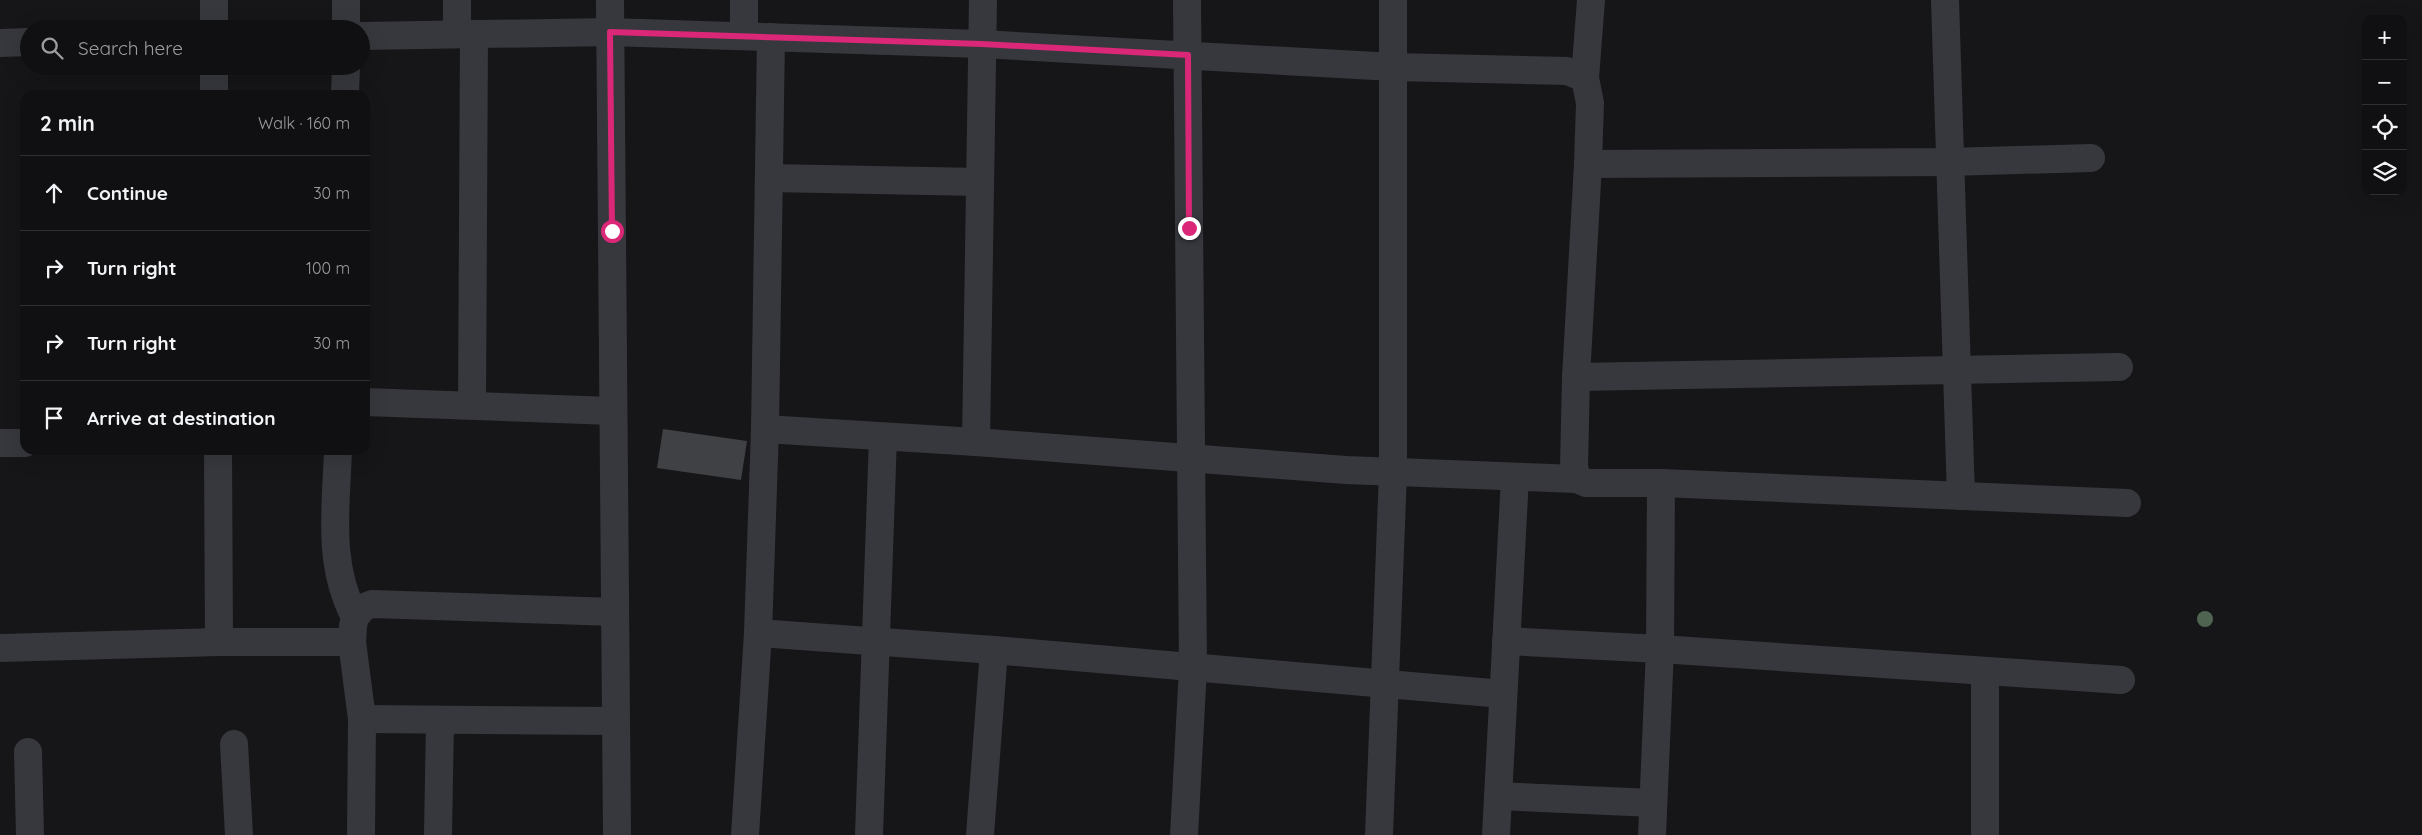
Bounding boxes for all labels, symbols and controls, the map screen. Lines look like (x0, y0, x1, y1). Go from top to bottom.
map controls (2362, 15, 2407, 195)
button: + (2362, 15, 2407, 60)
search box (20, 20, 370, 75)
icon: search (38, 34, 66, 62)
text: Search here (78, 36, 183, 60)
button: − (2362, 60, 2407, 105)
button: locate (2362, 105, 2407, 150)
text: 2 min (40, 110, 95, 136)
text: Walk · 160 m (258, 113, 350, 133)
button: layers (2362, 150, 2407, 195)
icon: ahead (40, 179, 68, 207)
text: Continue (87, 181, 168, 205)
text: 30 m (313, 183, 350, 203)
route end (1178, 217, 1201, 240)
route start (601, 220, 624, 243)
icon: right (40, 254, 68, 282)
text: Turn right (87, 256, 176, 280)
text: 100 m (306, 258, 350, 278)
icon: right (40, 329, 68, 357)
text: Turn right (87, 331, 176, 355)
text: 30 m (313, 333, 350, 353)
icon: arrive (40, 404, 68, 432)
text: Arrive at destination (87, 406, 276, 430)

